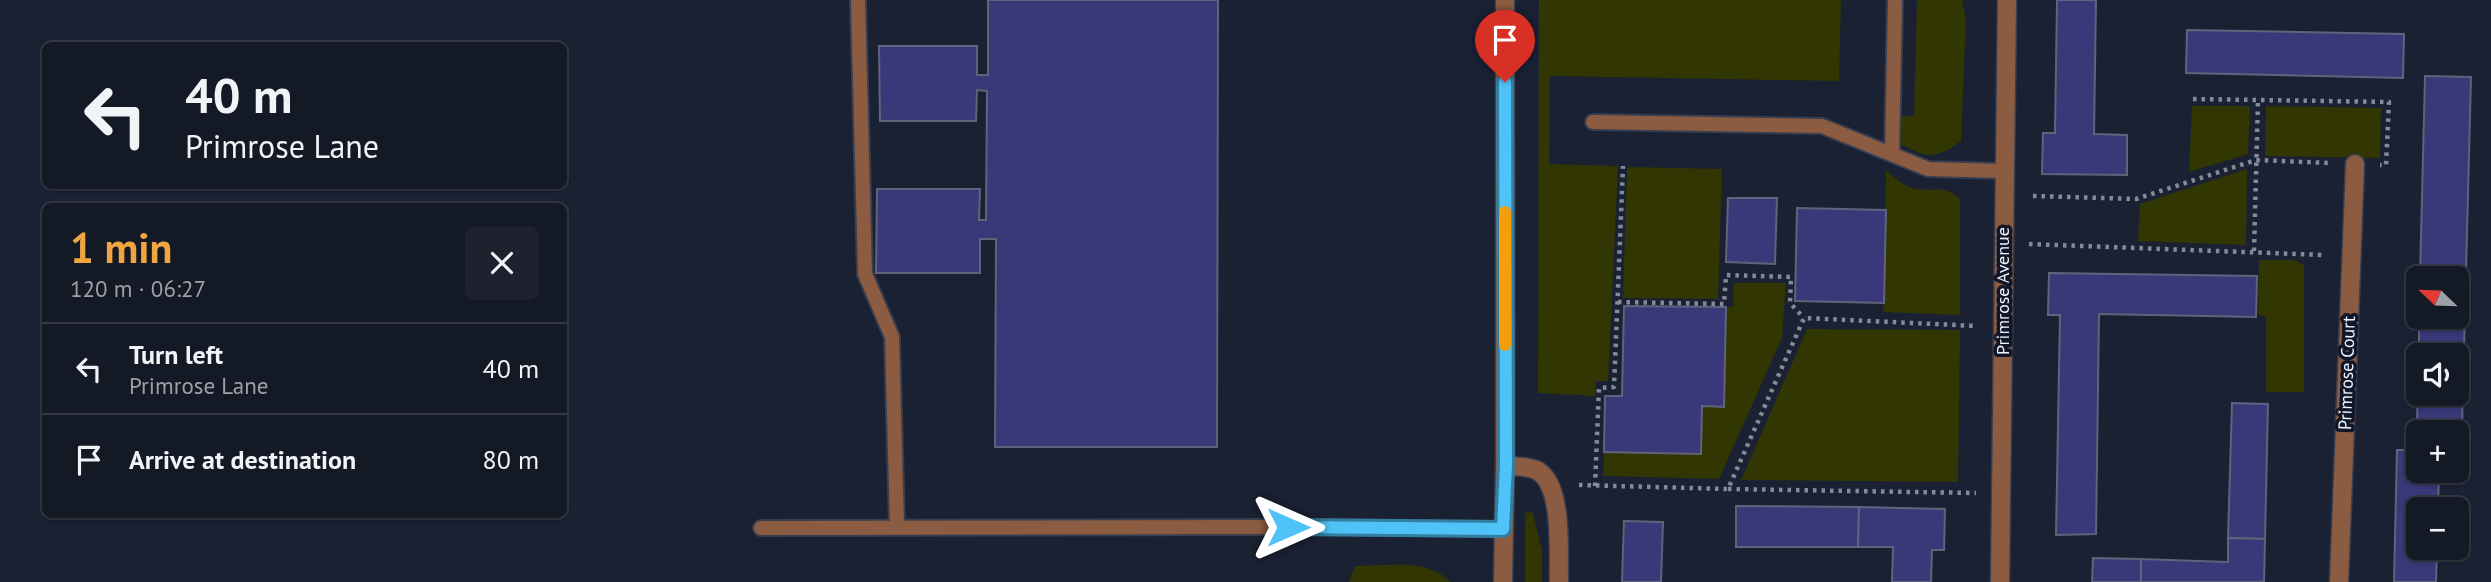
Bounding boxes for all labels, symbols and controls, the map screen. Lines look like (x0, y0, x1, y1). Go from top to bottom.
pin (1475, 10, 1535, 82)
icon: arrive (1486, 21, 1524, 59)
text: 40 m (185, 63, 292, 127)
icon: left (70, 70, 161, 161)
text: Primrose Lane (185, 125, 379, 167)
text: 1 min (70, 220, 172, 275)
button: close (465, 226, 539, 300)
street label: Primrose Avenue (1991, 227, 2014, 355)
north arrow (2406, 266, 2469, 329)
map controls (2406, 266, 2469, 560)
text: 120 m · 06:27 (70, 274, 206, 303)
street label: Primrose Court (2333, 316, 2360, 430)
text: Turn left (129, 338, 223, 371)
button: sound (2406, 343, 2469, 406)
icon: left (70, 350, 108, 388)
text: 40 m (483, 352, 539, 385)
text: Primrose Lane (129, 371, 268, 400)
button: + (2406, 420, 2469, 483)
icon: arrive (70, 441, 108, 479)
text: Arrive at destination (129, 443, 356, 476)
text: 80 m (483, 443, 539, 476)
position arrow (1251, 490, 1325, 564)
button: − (2406, 497, 2469, 560)

